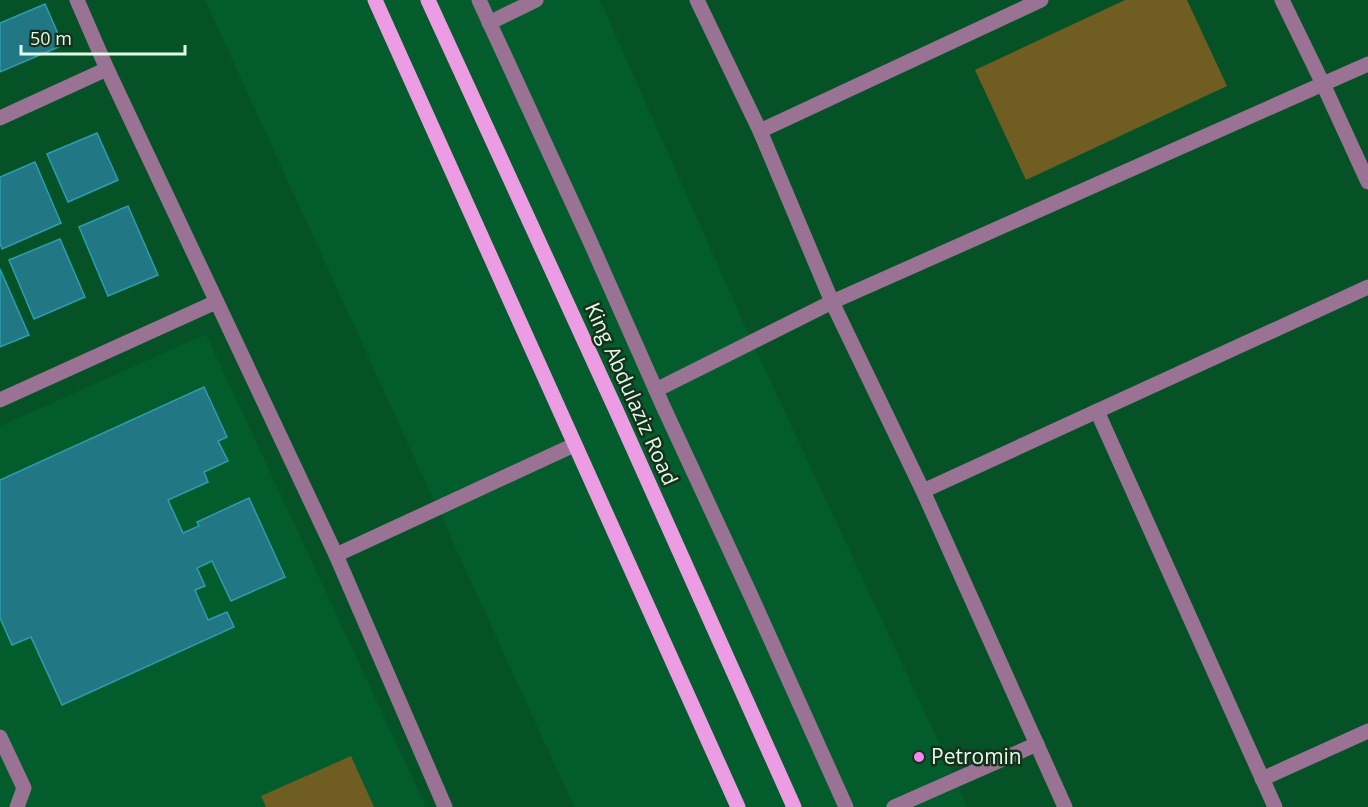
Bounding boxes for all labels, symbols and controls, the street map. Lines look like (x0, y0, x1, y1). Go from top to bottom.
scale bar (21, 18, 184, 56)
text: 50 m (30, 26, 72, 50)
street label: King Abdulaziz Road (579, 298, 685, 489)
place label: Petromin (931, 742, 1022, 770)
marker: Petromin (912, 750, 926, 764)

